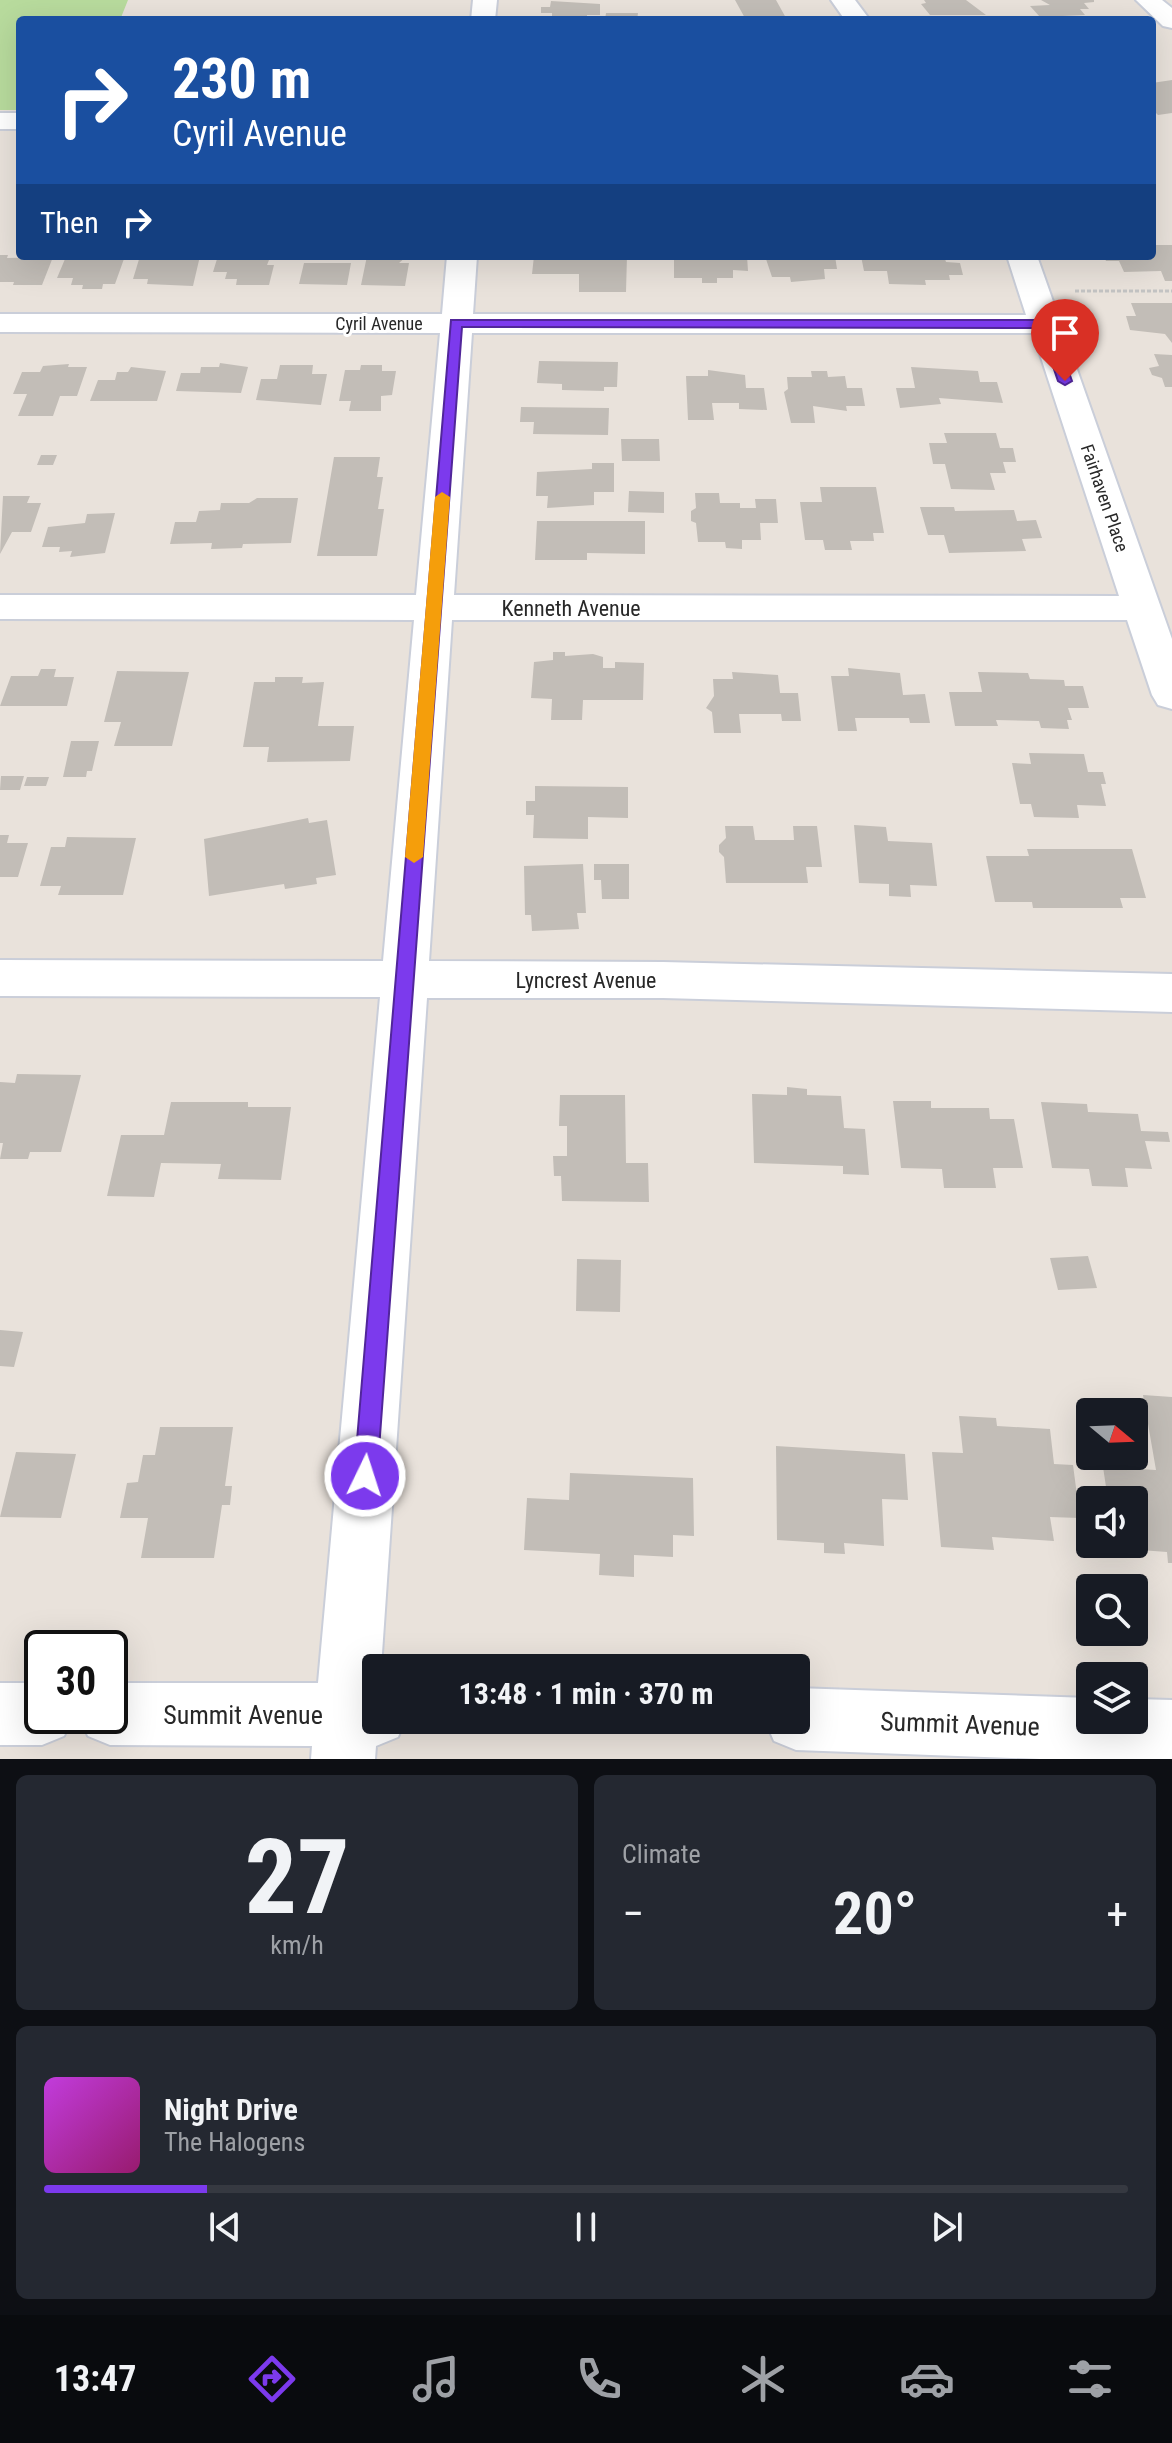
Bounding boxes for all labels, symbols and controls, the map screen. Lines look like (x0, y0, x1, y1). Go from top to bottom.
text: 230 m (172, 46, 311, 112)
icon: right (40, 48, 144, 152)
text: Cyril Avenue (172, 113, 347, 155)
icon: right (115, 200, 159, 244)
text: Then (40, 205, 99, 240)
pin (1031, 299, 1099, 381)
icon: arrive (1043, 311, 1087, 355)
street label: Cyril Avenue (335, 313, 423, 334)
street label: Fairhaven Place (1077, 442, 1133, 554)
street label: Kenneth Avenue (501, 596, 641, 621)
street label: Lyncrest Avenue (516, 968, 656, 993)
north arrow (1076, 1398, 1148, 1470)
map controls (1076, 1398, 1148, 1734)
position arrow (323, 1434, 407, 1518)
button: sound (1076, 1486, 1148, 1558)
button: search (1076, 1574, 1148, 1646)
speed limit sign: 30 (24, 1630, 128, 1734)
button: layers (1076, 1662, 1148, 1734)
text: 13:48 · 1 min · 370 m (459, 1676, 713, 1711)
street label: Summit Avenue (163, 1700, 323, 1730)
street label: Summit Avenue (880, 1706, 1040, 1742)
text: 27 (244, 1817, 350, 1938)
text: Climate (622, 1839, 701, 1869)
text: 20° (833, 1878, 917, 1949)
text: − (622, 1888, 644, 1940)
text: + (1106, 1888, 1128, 1940)
text: km/h (270, 1930, 324, 1960)
text: Night Drive (164, 2092, 298, 2127)
text: The Halogens (164, 2127, 305, 2157)
icon: previous (203, 2205, 247, 2249)
icon: pause (564, 2205, 608, 2249)
icon: next (925, 2205, 969, 2249)
icon: directions (244, 2351, 300, 2407)
icon: music (408, 2351, 464, 2407)
icon: phone (571, 2351, 627, 2407)
icon: climate (735, 2351, 791, 2407)
icon: car (899, 2351, 955, 2407)
icon: filters (1062, 2351, 1118, 2407)
text: 13:47 (54, 2358, 136, 2400)

